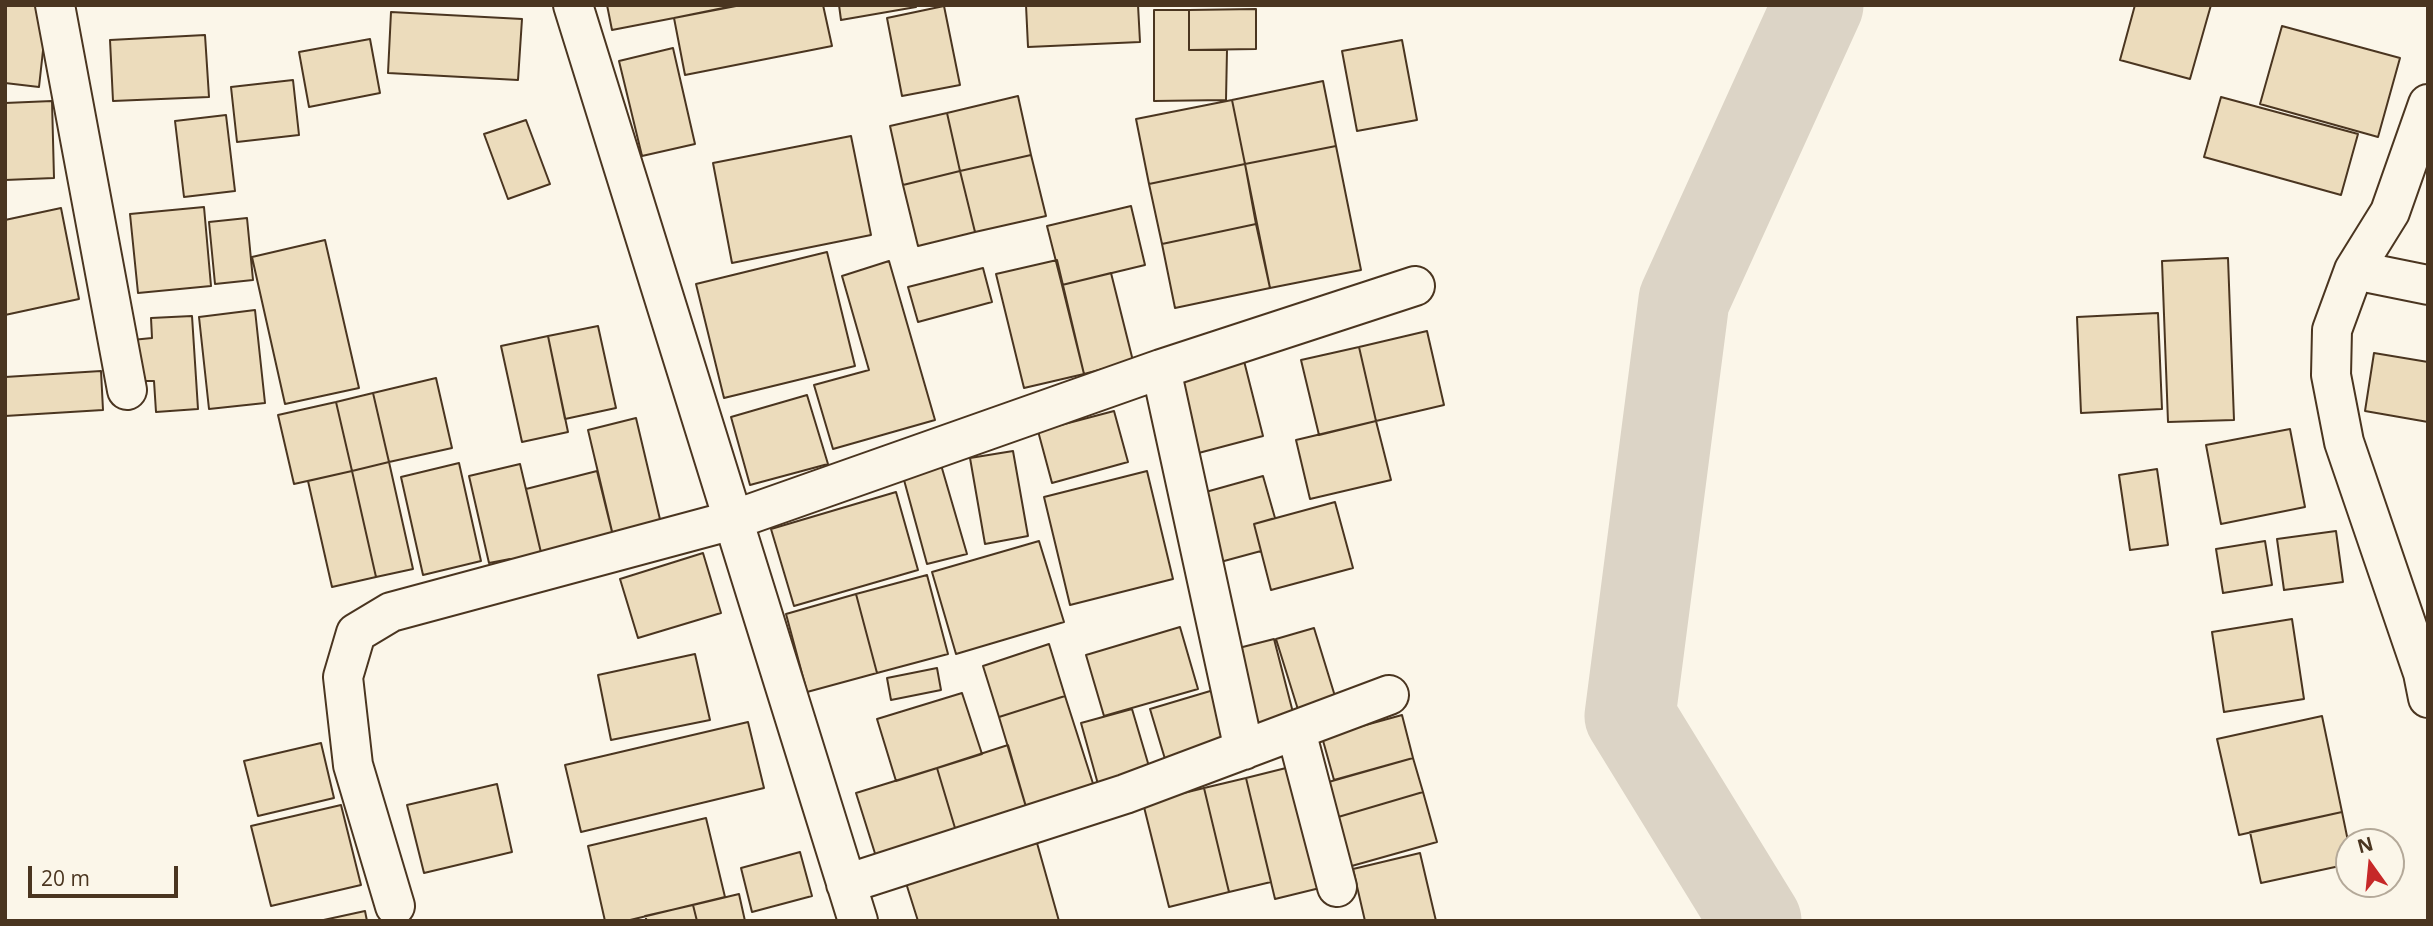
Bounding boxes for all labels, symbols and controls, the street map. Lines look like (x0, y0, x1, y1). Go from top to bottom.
north arrow (2335, 828, 2405, 898)
text: N (2354, 830, 2376, 859)
scale bar (32, 852, 182, 896)
text: 20 m (41, 864, 90, 892)

